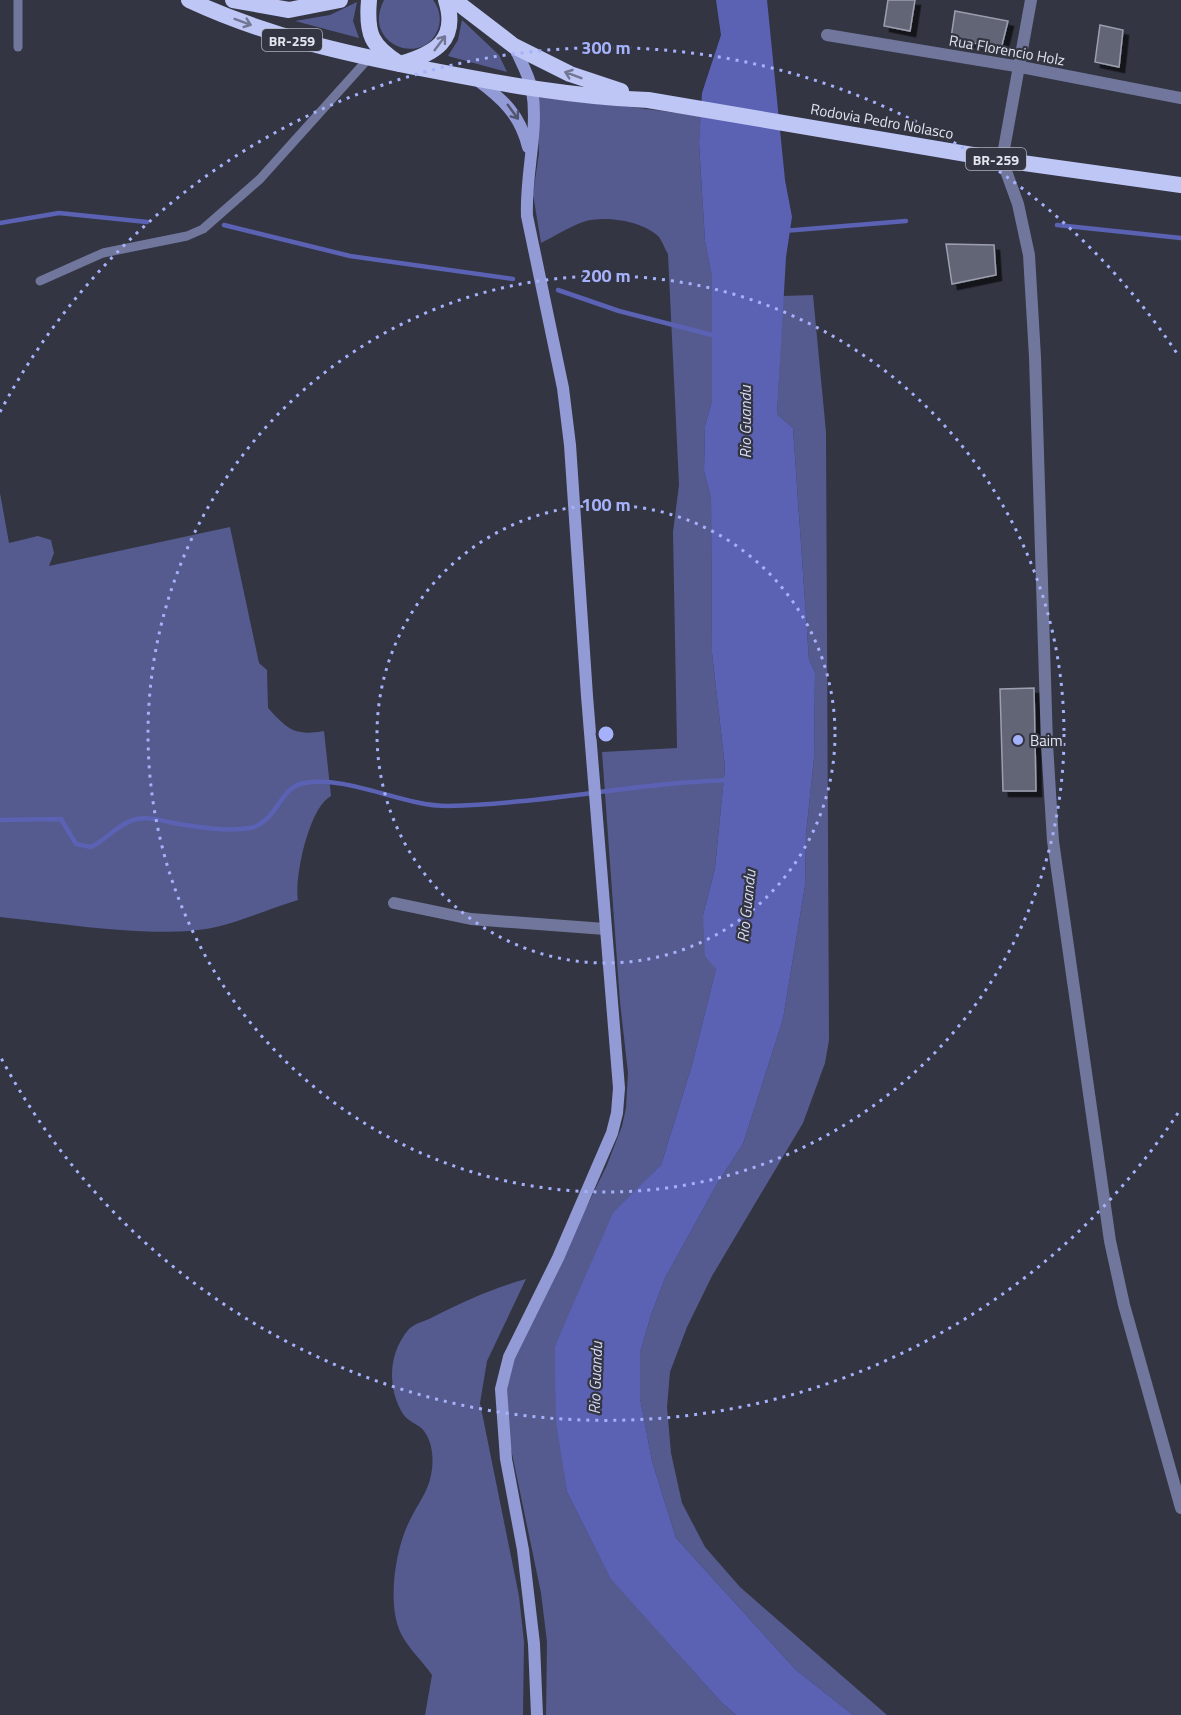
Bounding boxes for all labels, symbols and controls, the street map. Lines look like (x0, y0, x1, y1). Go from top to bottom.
one-way arrow (233, 17, 252, 28)
street label: Rua Florencio Holz (947, 28, 1067, 72)
road number: BR-259 (262, 29, 322, 51)
text: 300 m (581, 34, 631, 61)
one-way arrow (433, 36, 446, 52)
one-way arrow (564, 68, 582, 79)
street label: Rodovia Pedro Nolasco (809, 97, 955, 145)
one-way arrow (507, 104, 519, 120)
road number: BR-259 (966, 148, 1026, 170)
text: 200 m (581, 262, 631, 289)
water label: Rio Guandu (733, 385, 757, 458)
text: 100 m (581, 491, 631, 518)
centre of rings (596, 724, 616, 744)
place label: Baim (1030, 729, 1063, 752)
marker: Baim (1011, 733, 1025, 747)
water label: Rio Guandu (730, 868, 762, 943)
water label: Rio Guandu (582, 1340, 608, 1415)

